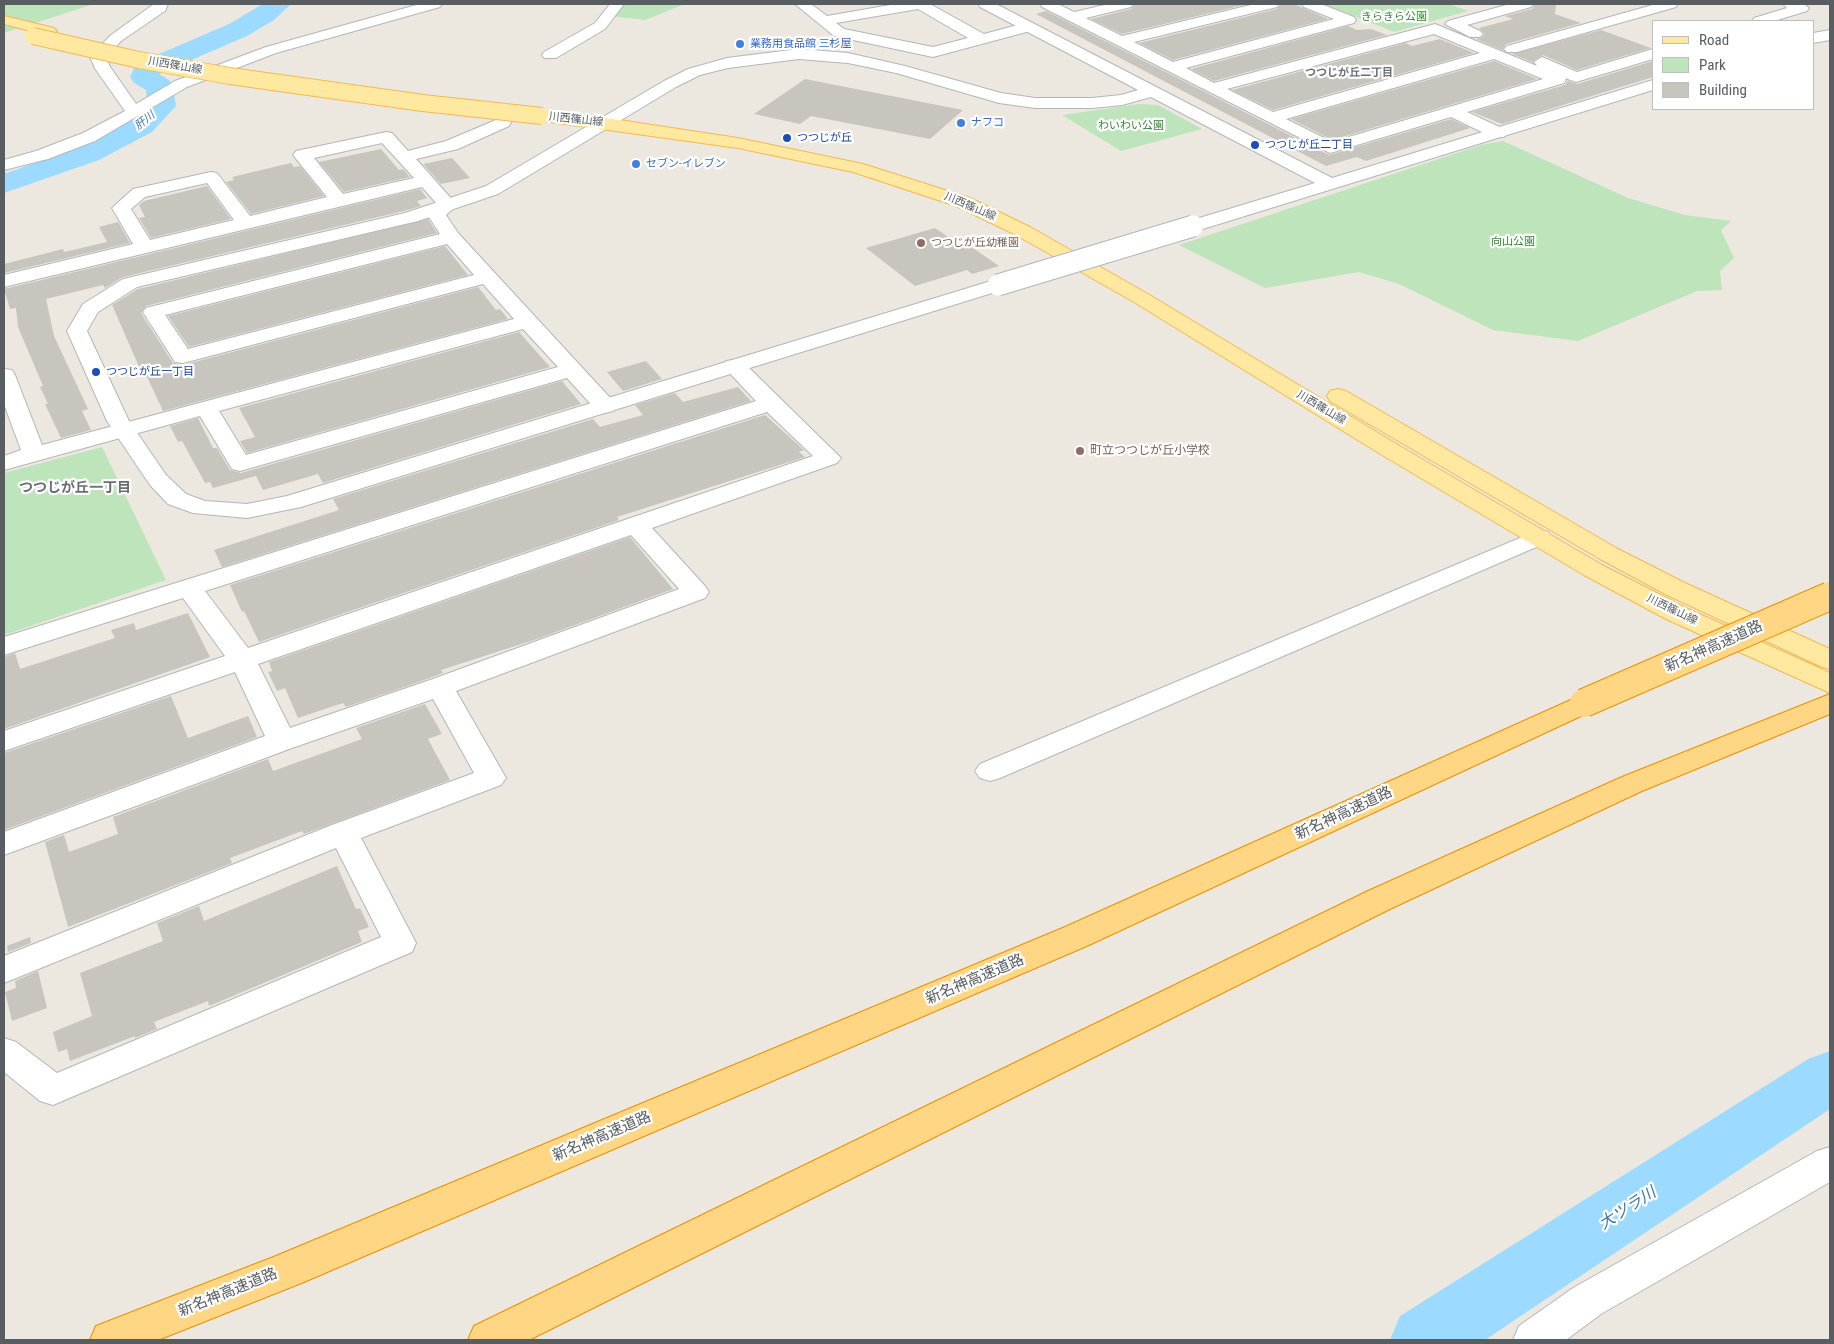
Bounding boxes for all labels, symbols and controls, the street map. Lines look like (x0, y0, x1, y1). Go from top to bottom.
park label: きらきら公園 (1361, 10, 1427, 24)
legend (1652, 20, 1814, 110)
text: Road (1699, 31, 1729, 49)
place label: 業務用食品館 三杉屋 (750, 37, 852, 51)
marker: 業務用食品館 三杉屋 (734, 38, 746, 50)
street label: 川西篠山線 (147, 55, 203, 77)
text: Park (1699, 56, 1726, 74)
district label: つつじが丘二丁目 (1305, 66, 1393, 80)
text: Building (1699, 81, 1747, 99)
water label: 肝川 (132, 109, 158, 133)
street label: 川西篠山線 (548, 111, 604, 129)
place label: ナフコ (971, 116, 1004, 130)
marker: ナフコ (955, 117, 967, 129)
park label: わいわい公園 (1098, 119, 1164, 133)
place label: つつじが丘 (797, 131, 852, 145)
marker: つつじが丘 (781, 132, 793, 144)
place label: つつじが丘二丁目 (1265, 138, 1353, 152)
marker: つつじが丘二丁目 (1249, 139, 1261, 151)
place label: セブン-イレブン (646, 157, 726, 171)
marker: セブン-イレブン (630, 158, 642, 170)
street label: 川西篠山線 (942, 190, 998, 224)
park label: 向山公園 (1491, 235, 1535, 249)
place label: つつじが丘幼稚園 (931, 236, 1019, 250)
marker: つつじが丘幼稚園 (915, 237, 927, 249)
place label: つつじが丘一丁目 (106, 365, 194, 379)
marker: つつじが丘一丁目 (90, 366, 102, 378)
street label: 川西篠山線 (1294, 388, 1348, 428)
place label: 町立つつじが丘小学校 (1090, 444, 1210, 458)
marker: 町立つつじが丘小学校 (1074, 445, 1086, 457)
district label: つつじが丘一丁目 (19, 480, 131, 496)
street label: 川西篠山線 (1644, 592, 1700, 628)
street label: 新名神高速道路 (1662, 617, 1766, 677)
street label: 新名神高速道路 (1293, 784, 1395, 844)
street label: 新名神高速道路 (923, 951, 1027, 1009)
street label: 新名神高速道路 (550, 1108, 654, 1166)
water label: 大ツラ川 (1596, 1184, 1660, 1234)
street label: 新名神高速道路 (176, 1265, 280, 1321)

